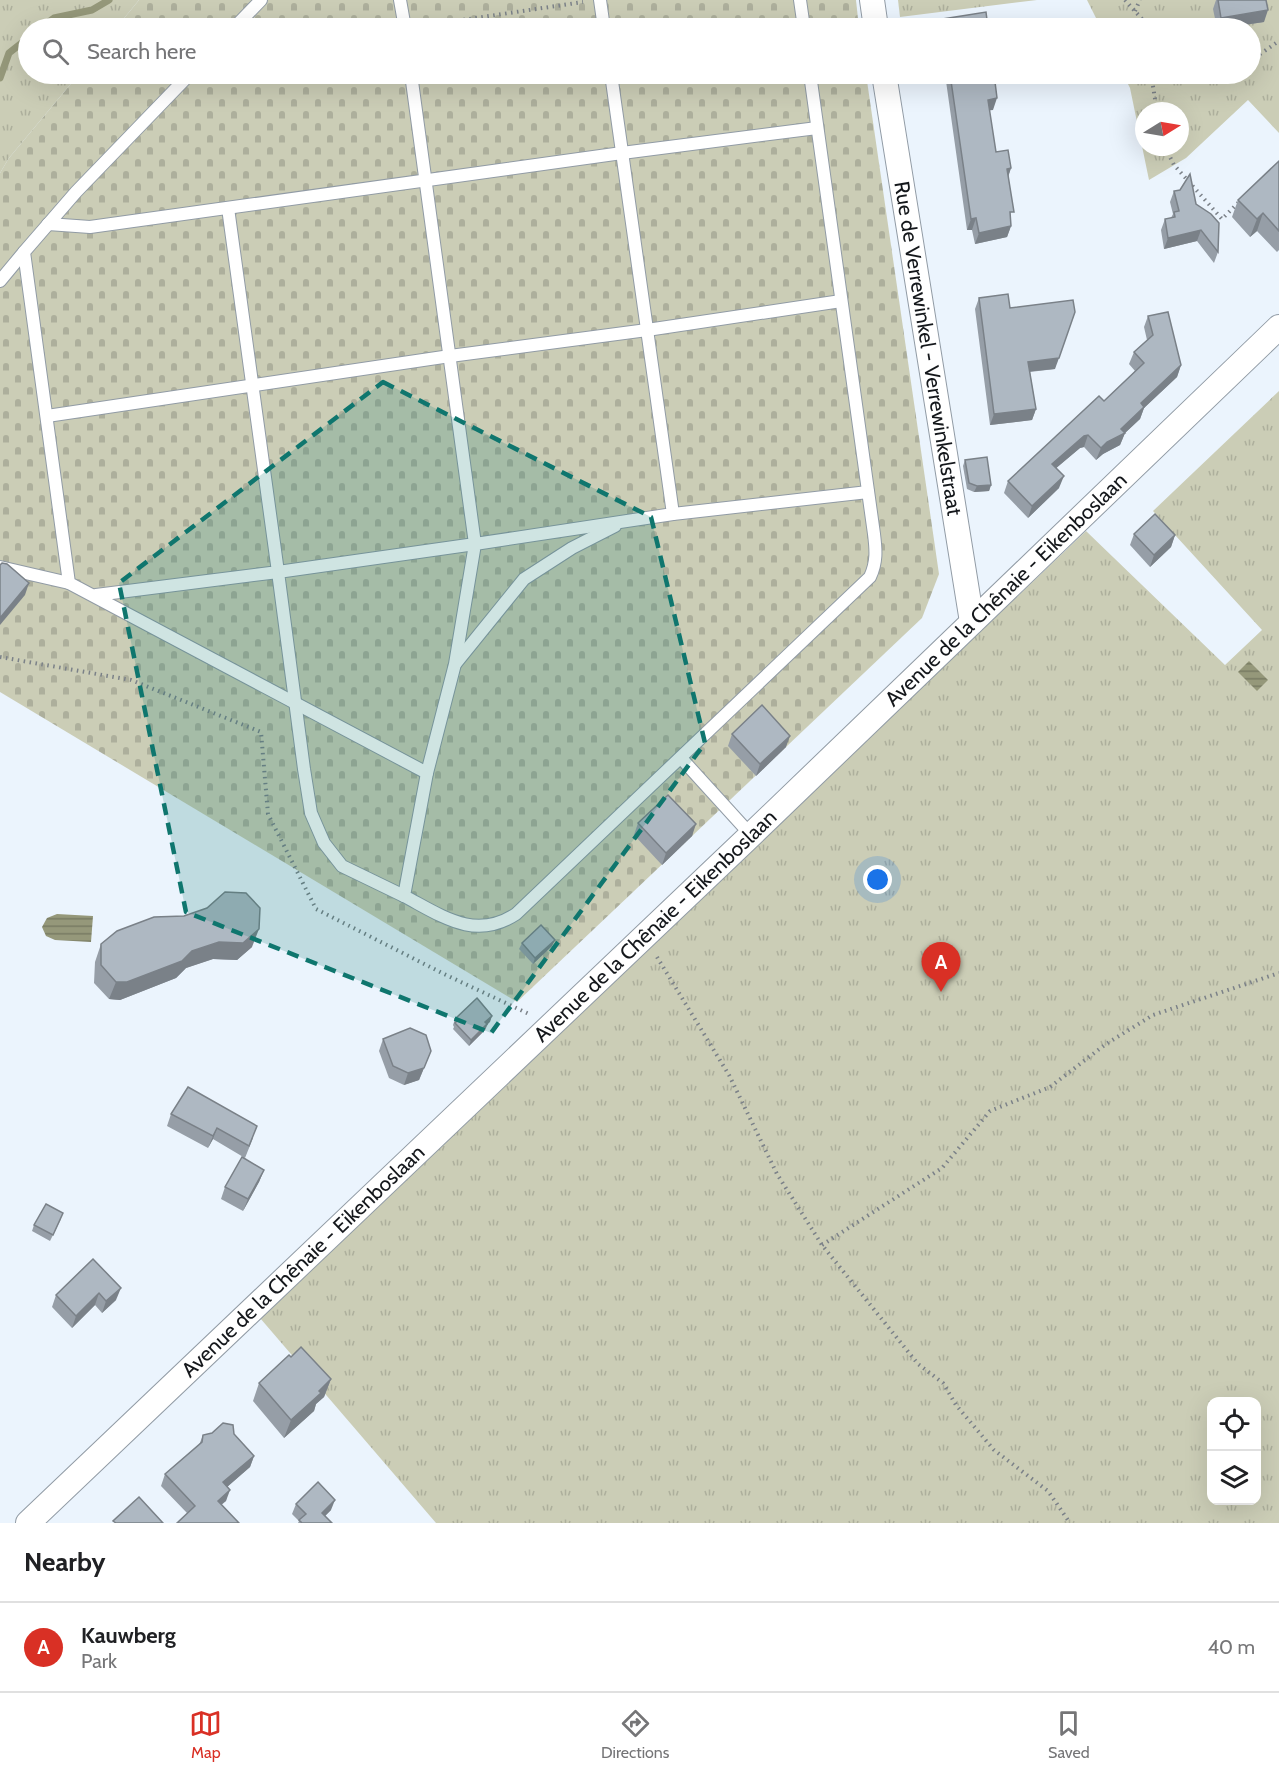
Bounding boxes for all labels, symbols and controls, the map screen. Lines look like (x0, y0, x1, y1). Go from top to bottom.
search box (18, 18, 1261, 84)
icon: search (39, 35, 72, 68)
text: Search here (87, 38, 196, 65)
north arrow (1135, 102, 1189, 156)
street label: Rue de Verrewinkel - Verrewinkelstraat (889, 179, 968, 517)
street label: Avenue de la Chênaie - Eikenboslaan (880, 467, 1132, 711)
street label: Avenue de la Chênaie - Eikenboslaan (528, 804, 782, 1047)
your location (863, 865, 892, 894)
pin: A (922, 942, 960, 992)
street label: Avenue de la Chênaie - Eikenboslaan (176, 1139, 430, 1382)
map controls (1207, 1397, 1261, 1505)
button: locate (1207, 1397, 1261, 1451)
button: layers (1207, 1451, 1261, 1505)
text: Nearby (24, 1546, 105, 1578)
text: Kauwberg (81, 1622, 176, 1649)
text: A (37, 1635, 50, 1659)
text: 40 m (1207, 1635, 1255, 1659)
text: Park (81, 1649, 117, 1673)
tab: Map (189, 1707, 222, 1762)
tab: Directions (601, 1707, 669, 1762)
tab: Saved (1048, 1707, 1090, 1762)

